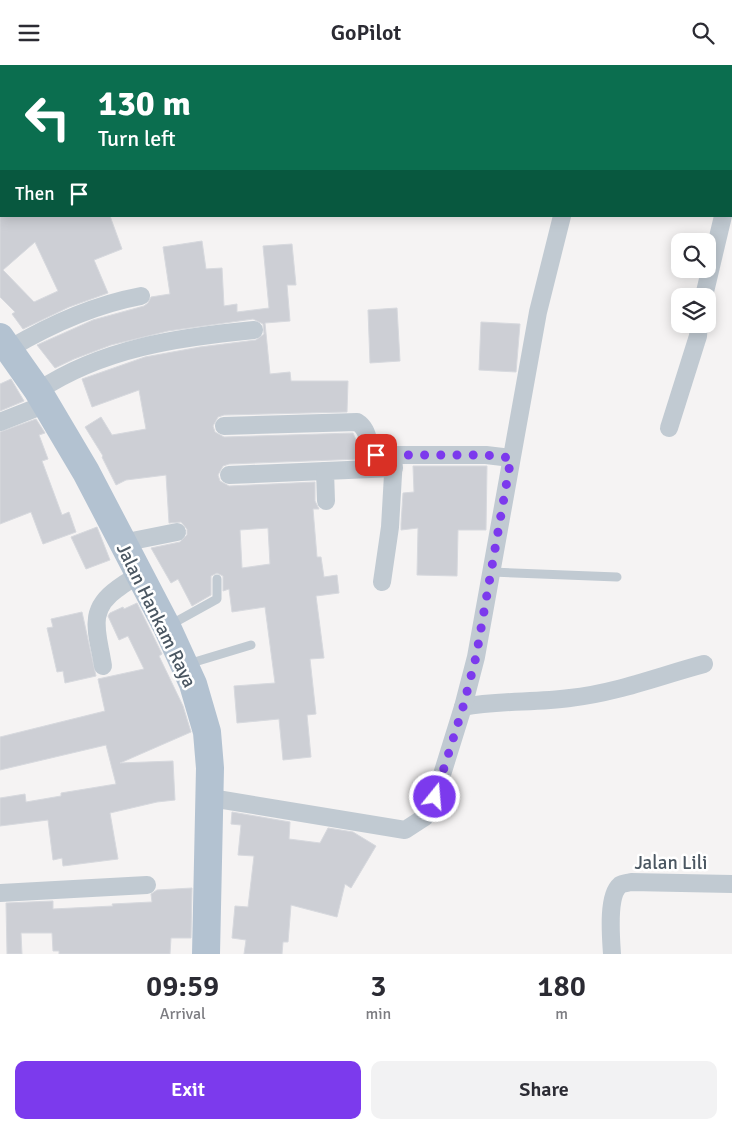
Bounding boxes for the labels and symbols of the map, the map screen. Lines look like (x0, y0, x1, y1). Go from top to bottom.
pin (355, 434, 397, 476)
street label: Jalan Hankam Raya (111, 539, 201, 692)
position arrow (408, 770, 460, 822)
street label: Jalan Lili (635, 851, 707, 875)

